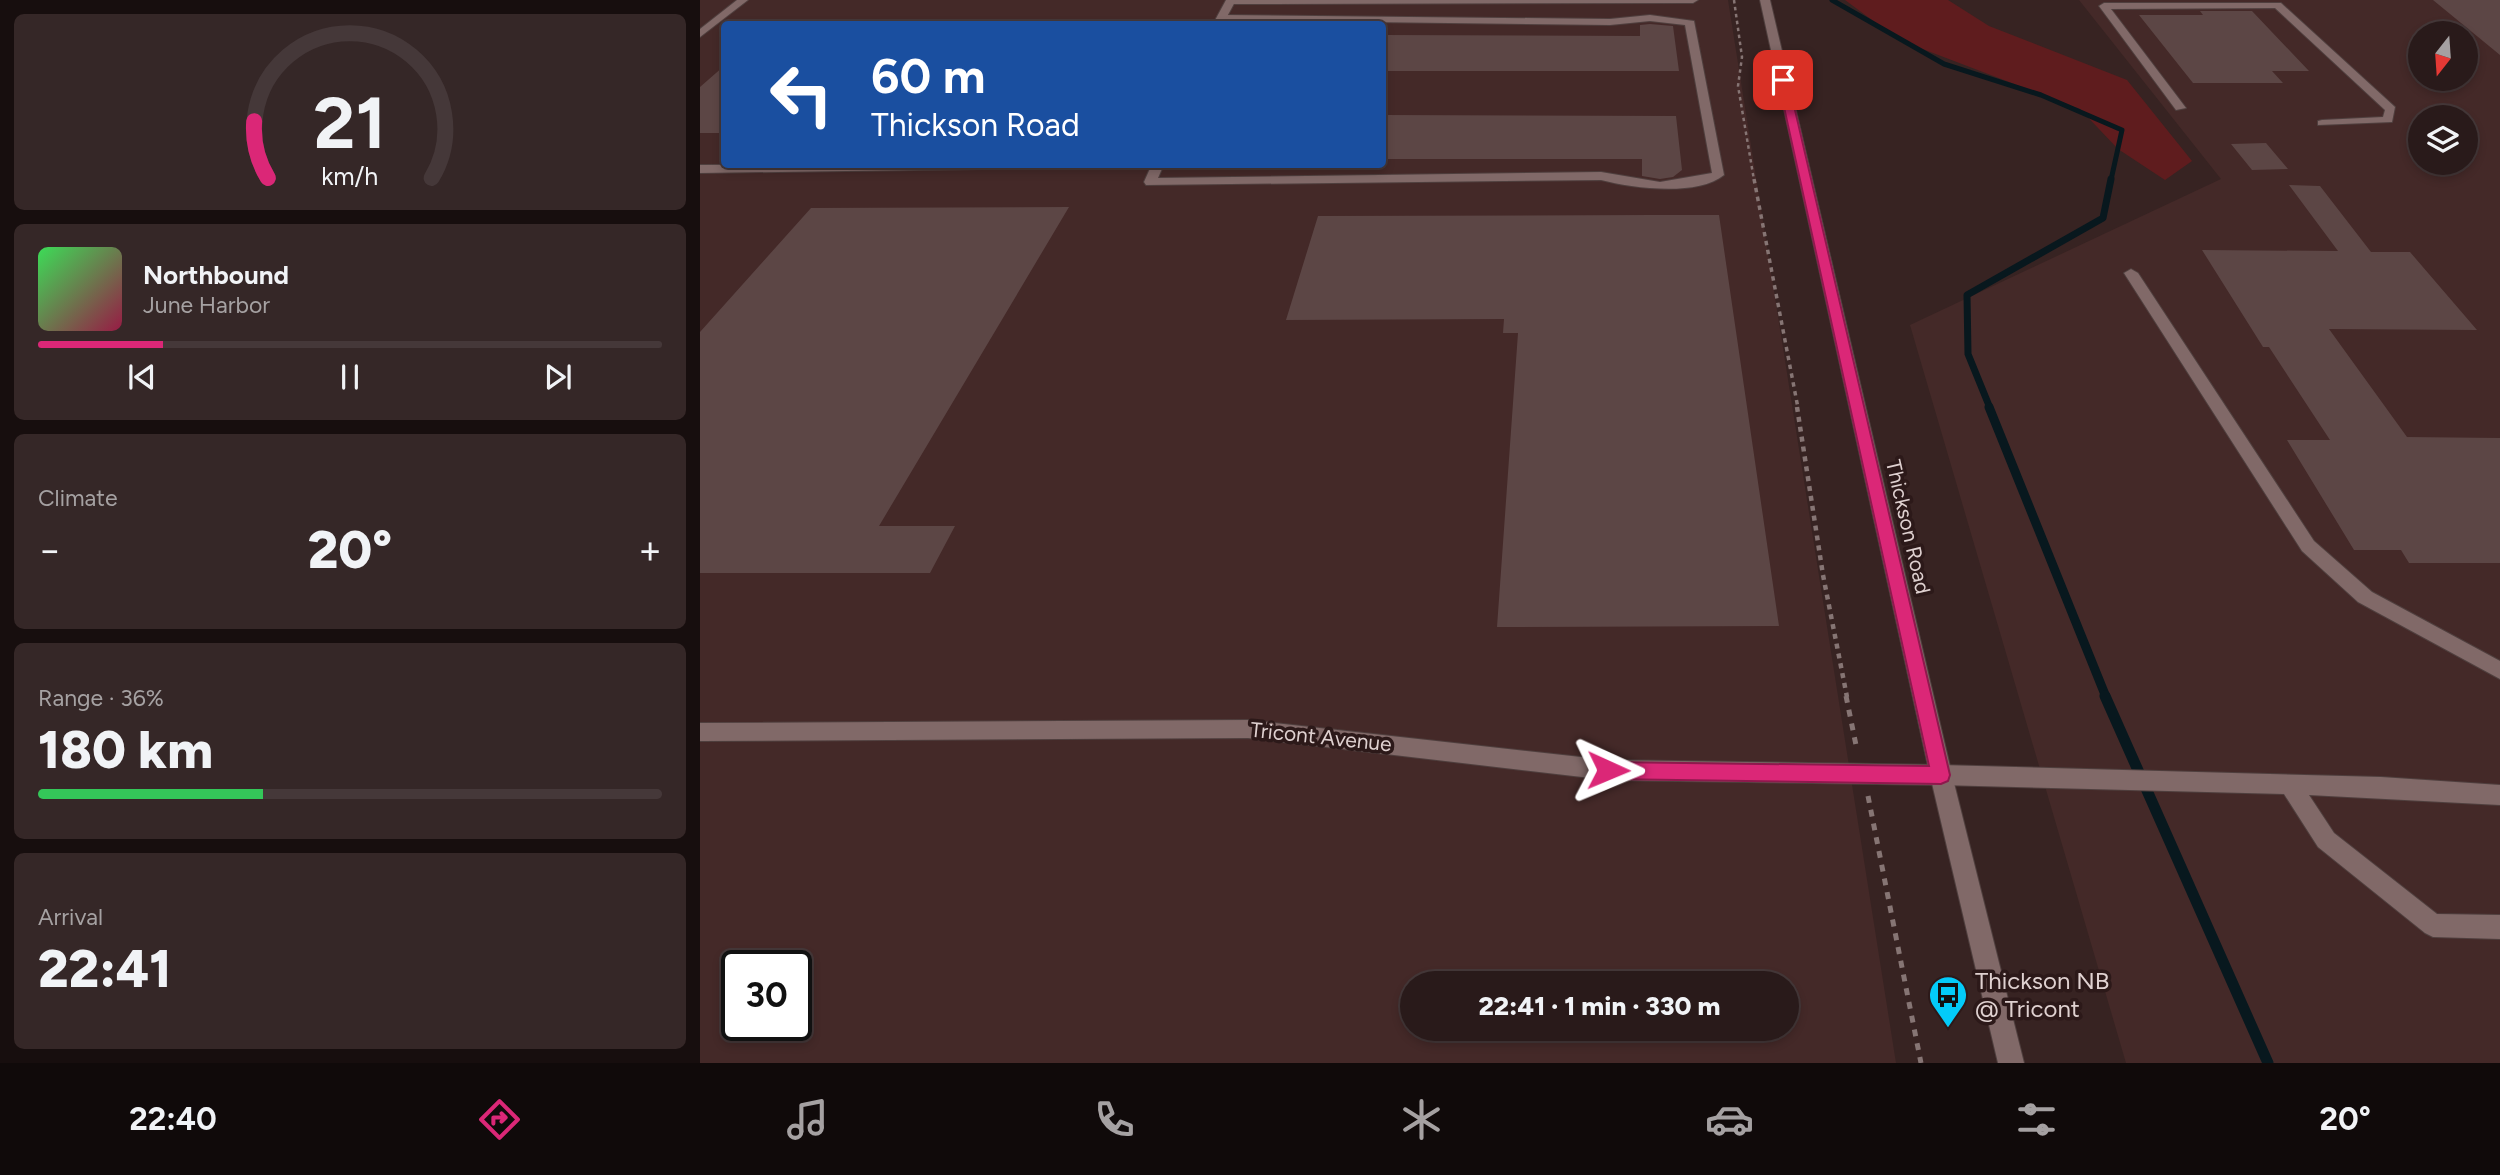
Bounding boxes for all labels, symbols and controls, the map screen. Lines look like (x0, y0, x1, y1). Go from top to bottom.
north arrow (2408, 21, 2478, 91)
map controls (2408, 21, 2478, 175)
text: 60 m (871, 46, 986, 105)
icon: left (756, 49, 847, 140)
pin (1753, 50, 1813, 110)
icon: arrive (1764, 61, 1802, 99)
text: 21 (314, 79, 386, 166)
button: layers (2408, 105, 2478, 175)
text: Thickson Road (871, 106, 1080, 144)
text: km/h (321, 161, 379, 191)
text: Northbound (143, 259, 289, 291)
text: June Harbor (143, 291, 270, 319)
icon: previous (123, 358, 161, 396)
icon: pause (331, 358, 369, 396)
icon: next (539, 358, 577, 396)
street label: Thickson Road (1881, 457, 1936, 596)
text: Climate (38, 484, 117, 512)
text: 20° (308, 519, 392, 581)
text: − (38, 527, 62, 573)
text: + (638, 527, 662, 573)
text: Range · 36% (38, 684, 164, 712)
street label: Tricont Avenue (1249, 717, 1393, 756)
text: 180 km (38, 719, 213, 781)
position arrow (1571, 733, 1645, 807)
text: Arrival (38, 903, 103, 931)
text: 22:41 (38, 938, 171, 1000)
speed limit sign: 30 (721, 950, 812, 1041)
place label: Thickson NB @ Tricont (1975, 966, 2110, 1023)
bus stop icon: Thickson NB @ Tricont (1927, 974, 1969, 1029)
text: 22:41 · 1 min · 330 m (1479, 990, 1720, 1022)
icon: directions (475, 1095, 524, 1144)
icon: music (783, 1095, 832, 1144)
icon: phone (1090, 1095, 1139, 1144)
icon: climate (1397, 1095, 1446, 1144)
icon: car (1705, 1095, 1754, 1144)
icon: filters (2012, 1095, 2061, 1144)
text: 22:40 (129, 1100, 217, 1138)
text: 20° (2319, 1100, 2371, 1138)

